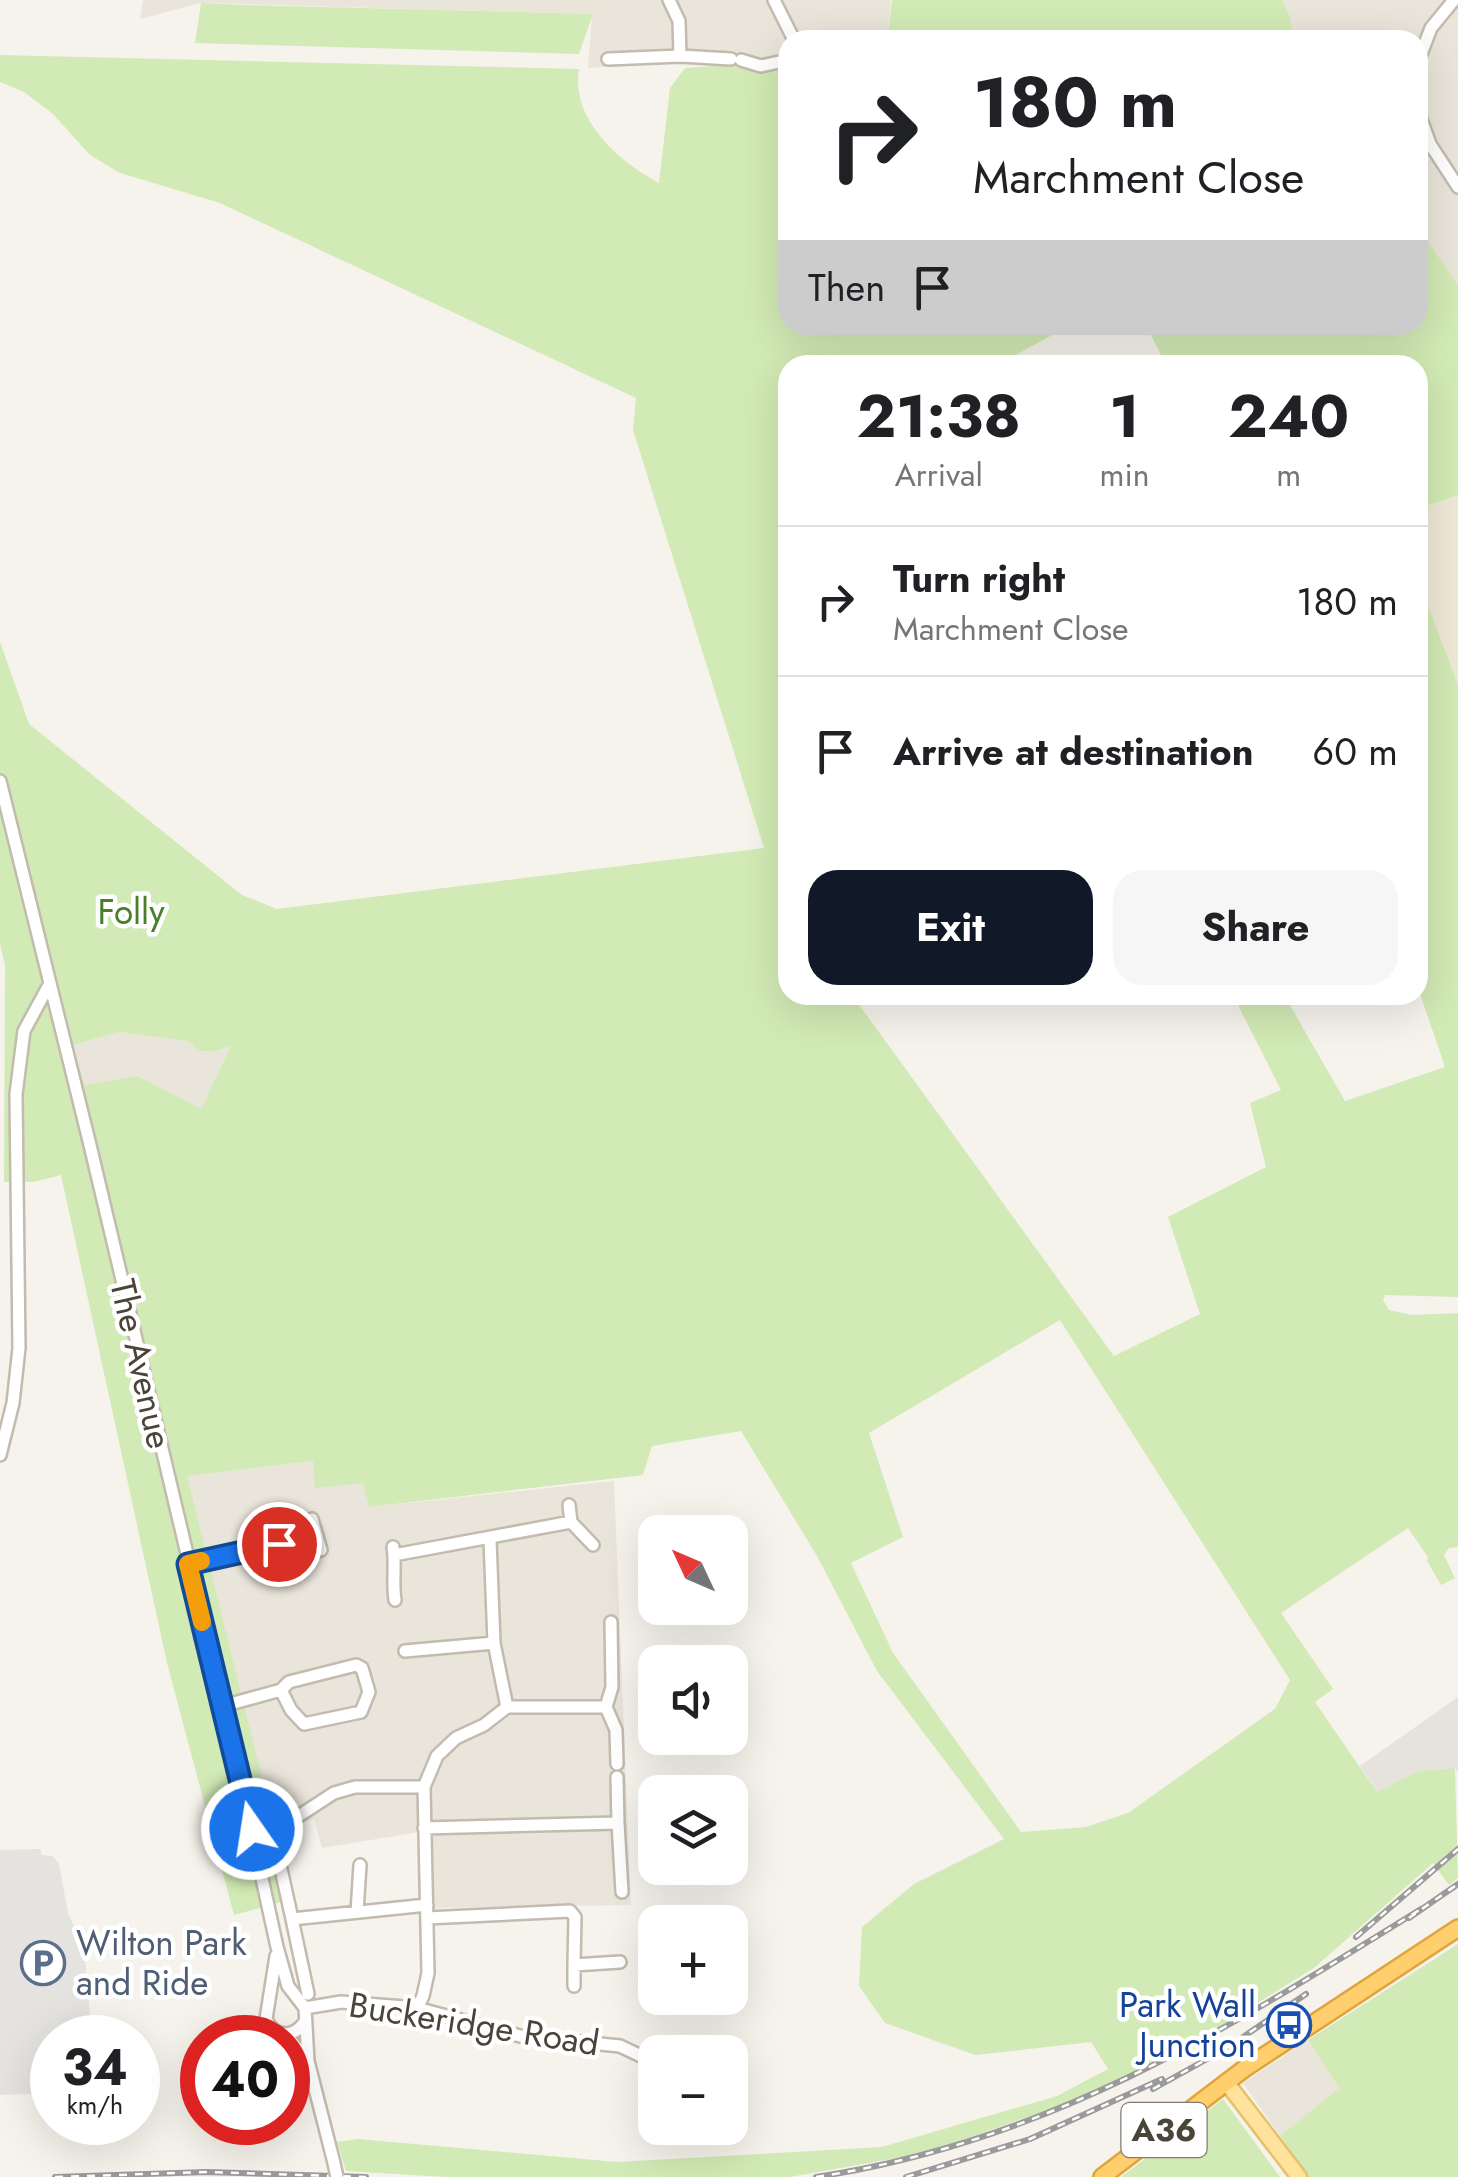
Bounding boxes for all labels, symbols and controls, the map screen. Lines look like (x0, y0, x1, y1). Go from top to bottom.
text: 180 m (973, 52, 1177, 153)
icon: right (808, 70, 938, 200)
text: Marchment Close (973, 145, 1304, 210)
text: Then (808, 260, 885, 315)
icon: arrive (905, 260, 960, 315)
text: 21:38 (857, 373, 1021, 460)
text: 1 (1109, 373, 1140, 460)
text: 240 (1228, 373, 1349, 460)
text: Arrival (895, 452, 983, 498)
text: min (1100, 452, 1150, 498)
text: m (1276, 452, 1301, 498)
text: Turn right (893, 551, 1065, 606)
icon: right (808, 574, 863, 629)
text: 180 m (1296, 574, 1398, 629)
text: Marchment Close (893, 606, 1129, 652)
icon: arrive (808, 724, 863, 779)
text: Arrive at destination (893, 724, 1254, 779)
text: 60 m (1312, 724, 1398, 779)
button: Exit (808, 870, 1093, 985)
button: Share (1113, 870, 1398, 985)
park label: Folly (97, 887, 165, 937)
street label: The Avenue (97, 1274, 185, 1454)
pin (237, 1502, 322, 1587)
north arrow (638, 1515, 748, 1625)
map controls (638, 1515, 748, 2145)
icon: arrive (252, 1517, 307, 1572)
button: sound (638, 1645, 748, 1755)
button: layers (638, 1775, 748, 1885)
position arrow (200, 1777, 304, 1881)
button: + (638, 1905, 748, 2015)
place label: Wilton Park and Ride (76, 1918, 247, 2008)
parking icon: Wilton Park and Ride (20, 1940, 66, 1986)
street label: Buckeridge Road (345, 1980, 603, 2068)
place label: Park Wall Junction (1119, 1980, 1256, 2070)
bus stop icon: Park Wall Junction (1266, 2002, 1312, 2048)
speed limit sign: 40 (180, 2015, 310, 2145)
text: 34 (62, 2031, 128, 2104)
button: − (638, 2035, 748, 2145)
text: km/h (67, 2087, 123, 2123)
road number: A36 (1122, 2103, 1206, 2157)

